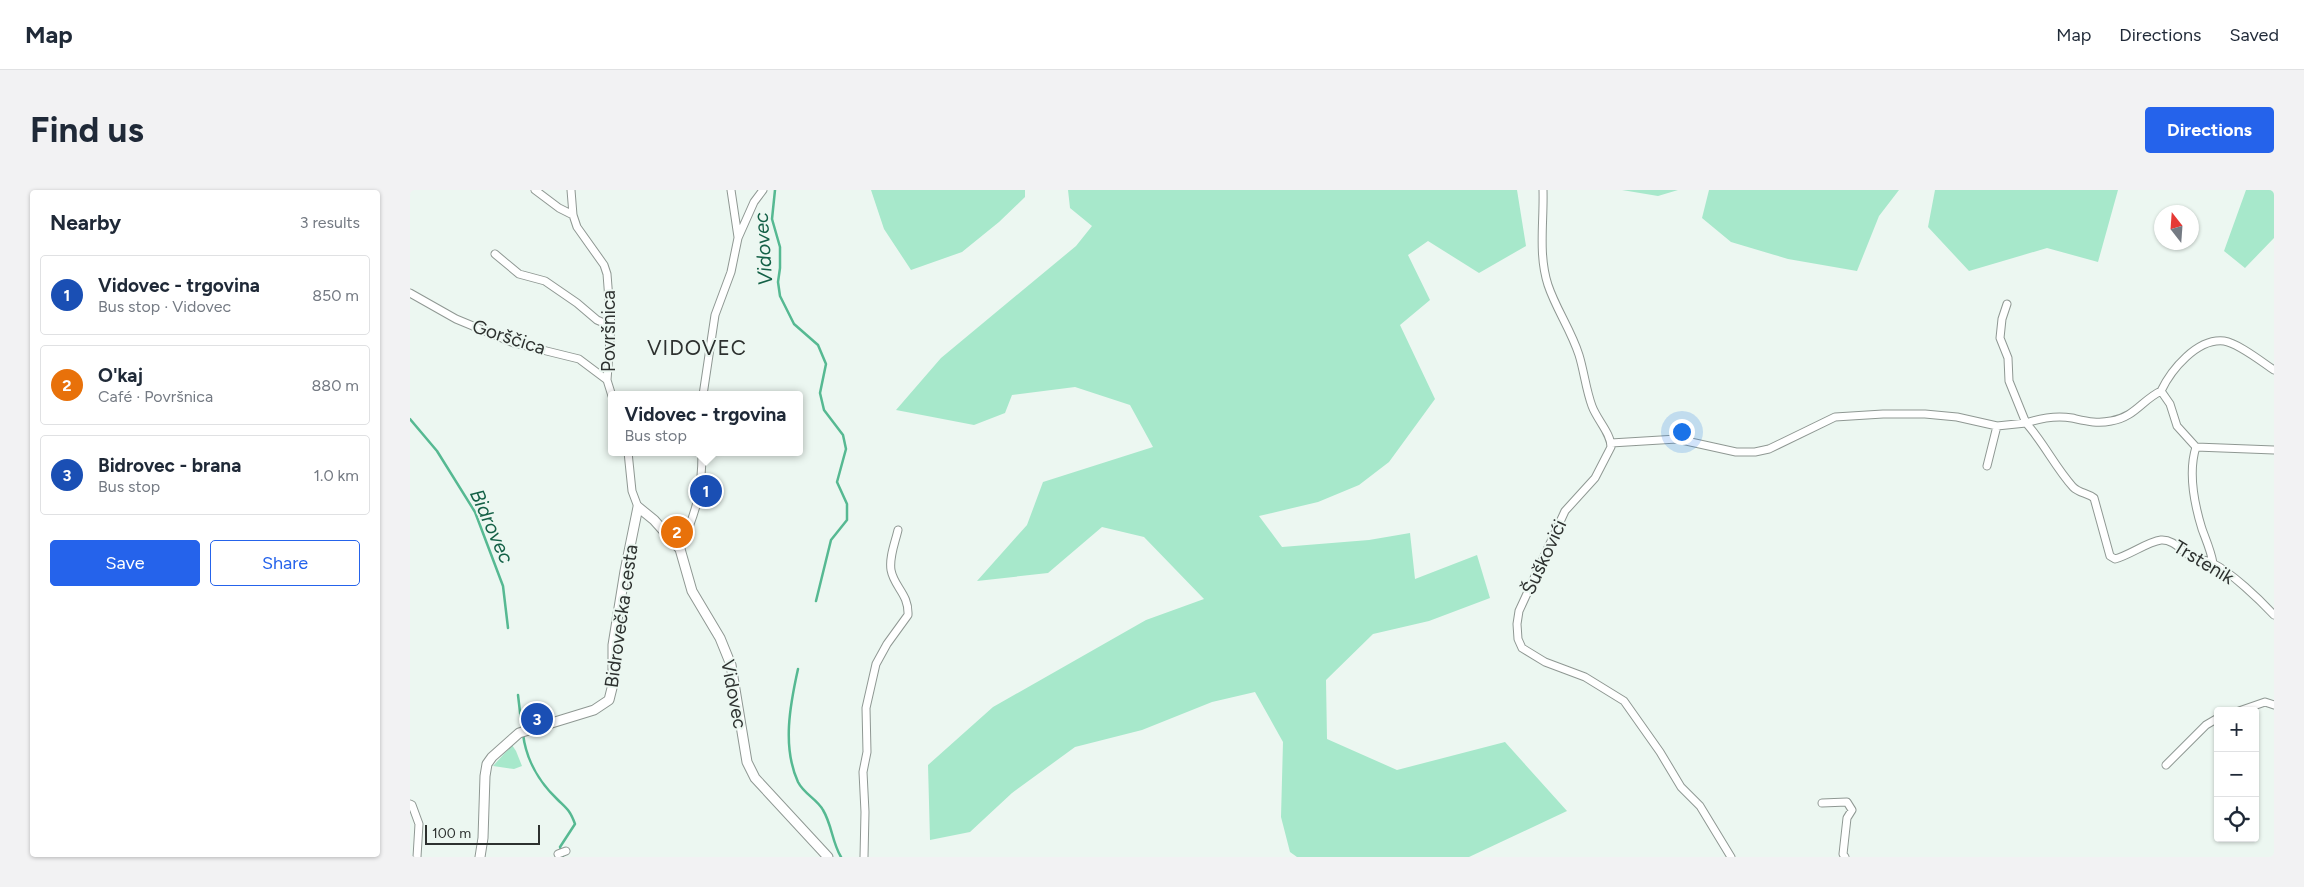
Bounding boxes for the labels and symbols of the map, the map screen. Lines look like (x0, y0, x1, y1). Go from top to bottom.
north arrow (2154, 205, 2199, 250)
water label: Vidovec (748, 211, 778, 287)
street label: Površnica (597, 290, 620, 372)
street label: Gorščica (470, 314, 548, 360)
district label: VIDOVEC (647, 335, 747, 360)
your location (1669, 419, 1695, 445)
pin: 1 (690, 472, 722, 510)
water label: Bidrovec (465, 485, 519, 567)
pin: 2 (661, 513, 693, 551)
street label: Šuškovići (1517, 516, 1571, 598)
street label: Trstenik (2170, 535, 2239, 589)
street label: Bidrovečka cesta (600, 543, 642, 689)
street label: Vidovec (716, 658, 752, 730)
pin: 3 (521, 700, 553, 738)
scale bar (425, 822, 540, 845)

